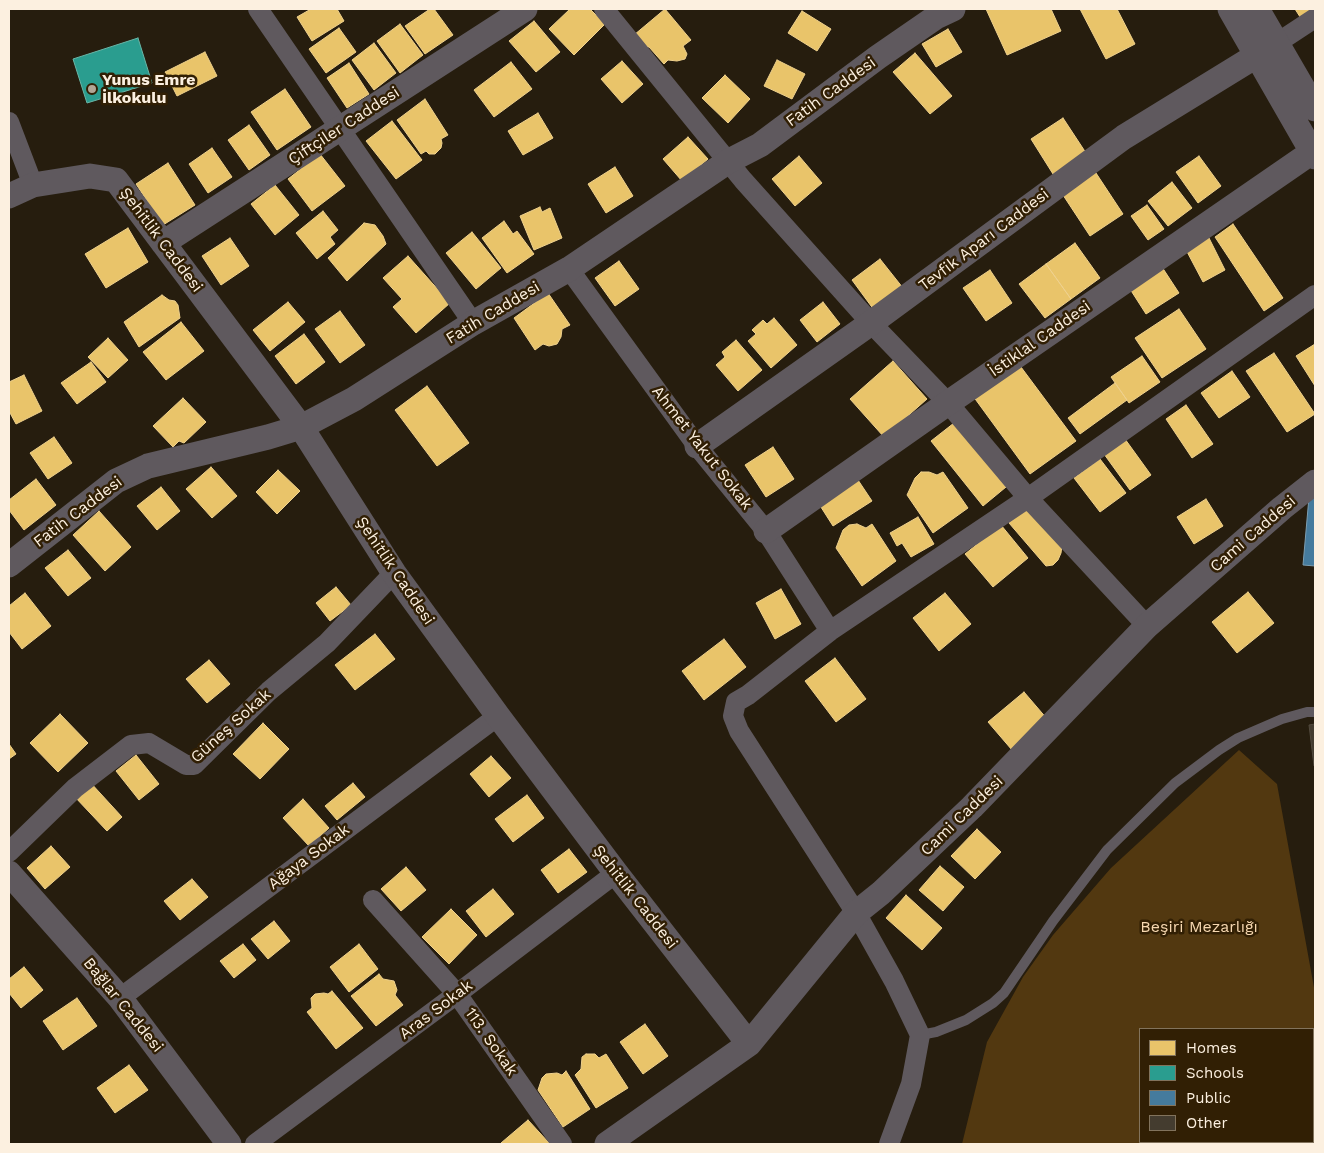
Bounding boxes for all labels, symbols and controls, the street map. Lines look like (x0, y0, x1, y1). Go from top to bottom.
street label: Fatih Caddesi (782, 53, 880, 131)
place label: Yunus Emre İlkokulu (102, 70, 195, 108)
marker: Yunus Emre İlkokulu (86, 83, 98, 95)
street label: Çiftçiler Caddesi (285, 83, 403, 169)
street label: Şehitlik Caddesi (115, 184, 207, 296)
street label: Tevfik Aparı Caddesi (915, 185, 1053, 295)
street label: Fatih Caddesi (443, 277, 543, 349)
street label: İstiklal Caddesi (986, 297, 1094, 381)
street label: Ahmet Yakut Sokak (648, 382, 756, 514)
street label: Fatih Caddesi (30, 472, 126, 552)
street label: Cami Caddesi (1206, 492, 1300, 576)
street label: Şehitlik Caddesi (352, 513, 438, 629)
street label: Güneş Sokak (187, 685, 275, 767)
street label: Cami Caddesi (917, 772, 1007, 860)
street label: Ağaya Sokak (264, 820, 354, 894)
street label: Şehitlik Caddesi (589, 841, 681, 953)
park label: Beşiri Mezarlığı (1140, 917, 1258, 937)
street label: Bağlar Caddesi (79, 954, 167, 1056)
street label: Aras Sokak (396, 976, 476, 1044)
street label: 113. Sokak (461, 1004, 521, 1080)
legend (1139, 1028, 1314, 1143)
text: Homes (1186, 1039, 1237, 1057)
text: Schools (1186, 1064, 1244, 1082)
text: Public (1186, 1089, 1231, 1107)
text: Other (1186, 1114, 1228, 1132)

